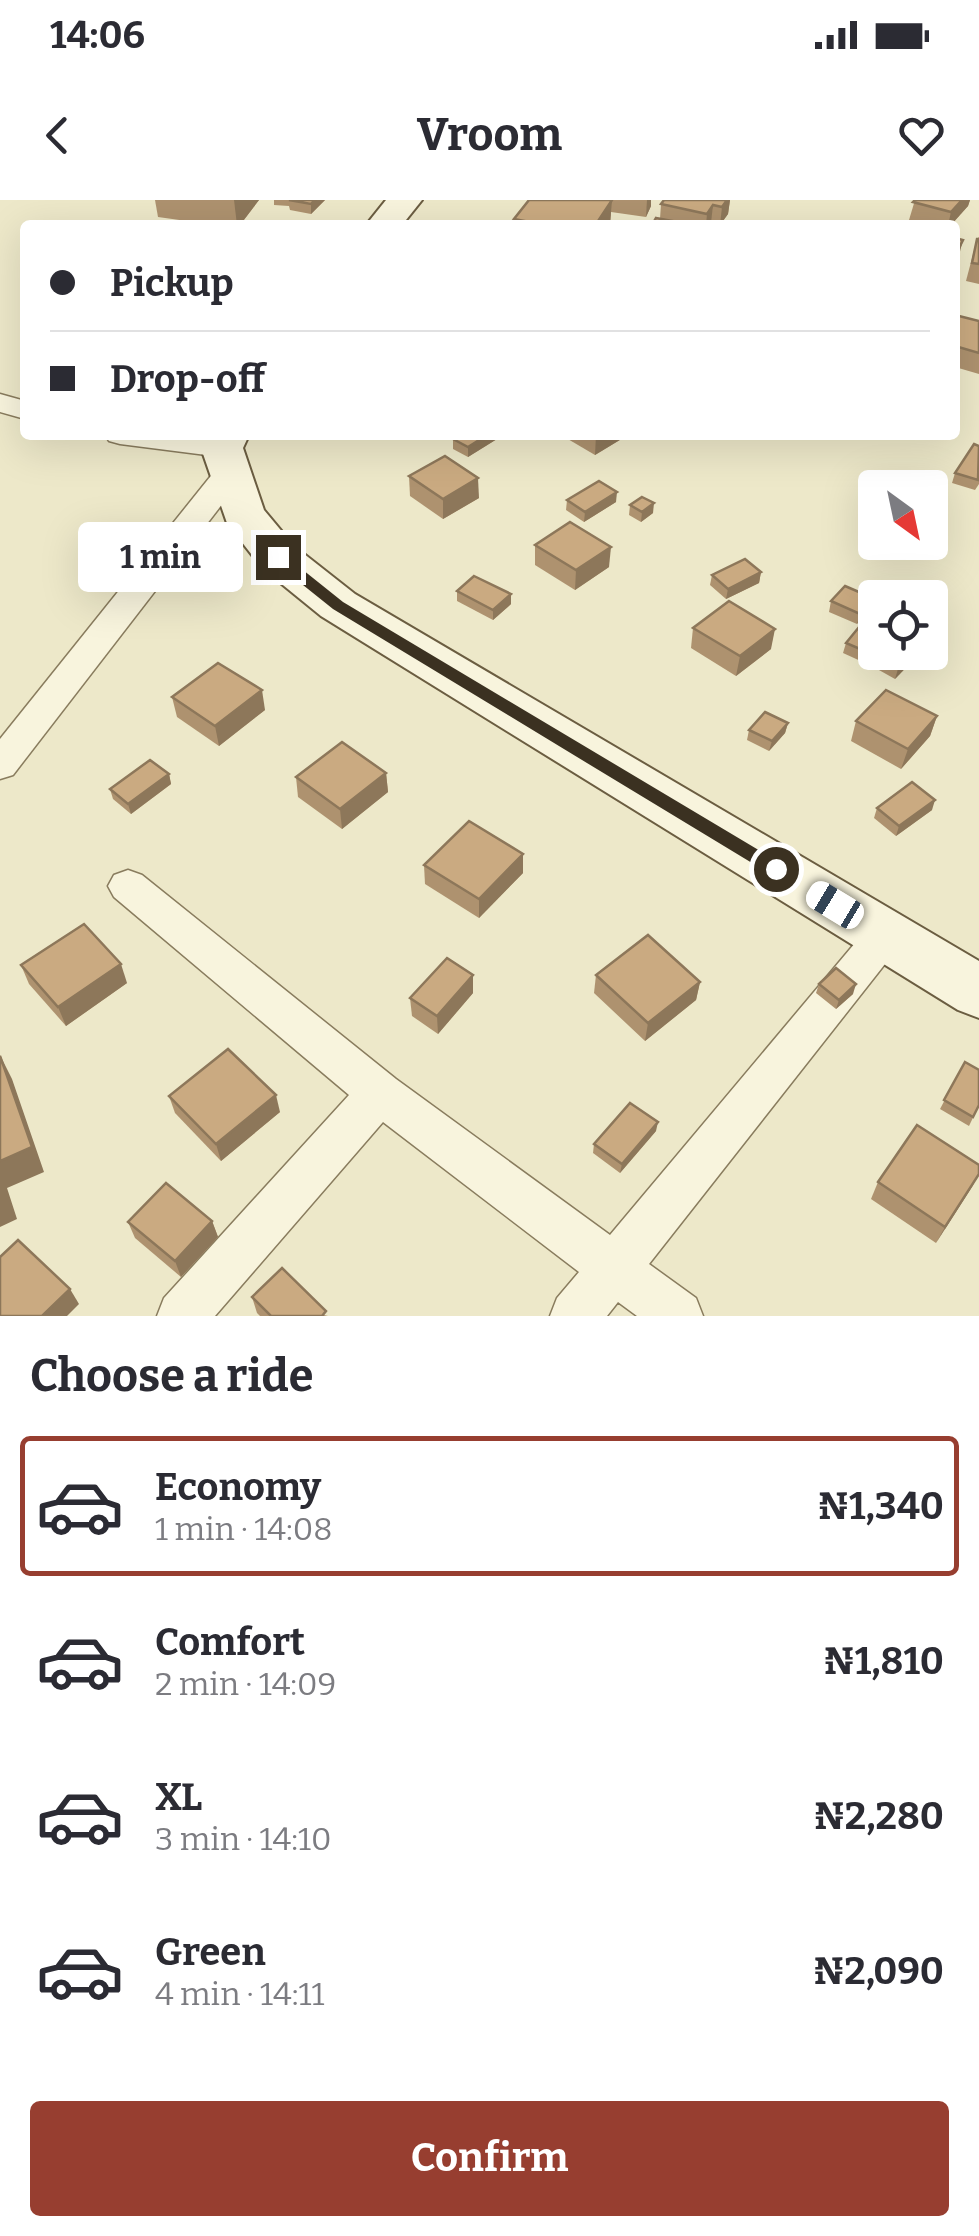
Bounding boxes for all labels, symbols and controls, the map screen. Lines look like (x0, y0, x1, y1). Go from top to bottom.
text: 14:06 (50, 12, 145, 58)
icon: back (30, 108, 85, 163)
text: Vroom (417, 108, 562, 162)
icon: heart (894, 108, 949, 163)
text: Pickup (110, 260, 234, 306)
text: Drop-off (110, 356, 265, 402)
north arrow (858, 470, 948, 560)
map controls (858, 470, 948, 670)
callout: 1 min (78, 522, 243, 592)
route end (256, 535, 301, 580)
text: 1 min (120, 538, 201, 576)
button: locate (858, 580, 948, 670)
route start (754, 847, 799, 892)
car (802, 877, 868, 933)
text: Choose a ride (30, 1349, 313, 1403)
icon: car (35, 1461, 125, 1551)
text: Economy (155, 1464, 321, 1510)
text: ₦1,340 (817, 1483, 944, 1529)
text: 1 min · 14:08 (155, 1510, 332, 1548)
icon: car (35, 1616, 125, 1706)
text: Comfort (155, 1619, 305, 1665)
text: ₦1,810 (823, 1638, 944, 1684)
text: 2 min · 14:09 (155, 1665, 336, 1703)
icon: car (35, 1771, 125, 1861)
text: XL (155, 1774, 202, 1820)
text: ₦2,280 (813, 1793, 944, 1839)
text: 3 min · 14:10 (155, 1820, 331, 1858)
icon: car (35, 1926, 125, 2016)
text: Green (155, 1929, 266, 1975)
text: ₦2,090 (812, 1948, 944, 1994)
text: 4 min · 14:11 (155, 1975, 324, 2013)
button: Confirm (30, 2101, 949, 2216)

